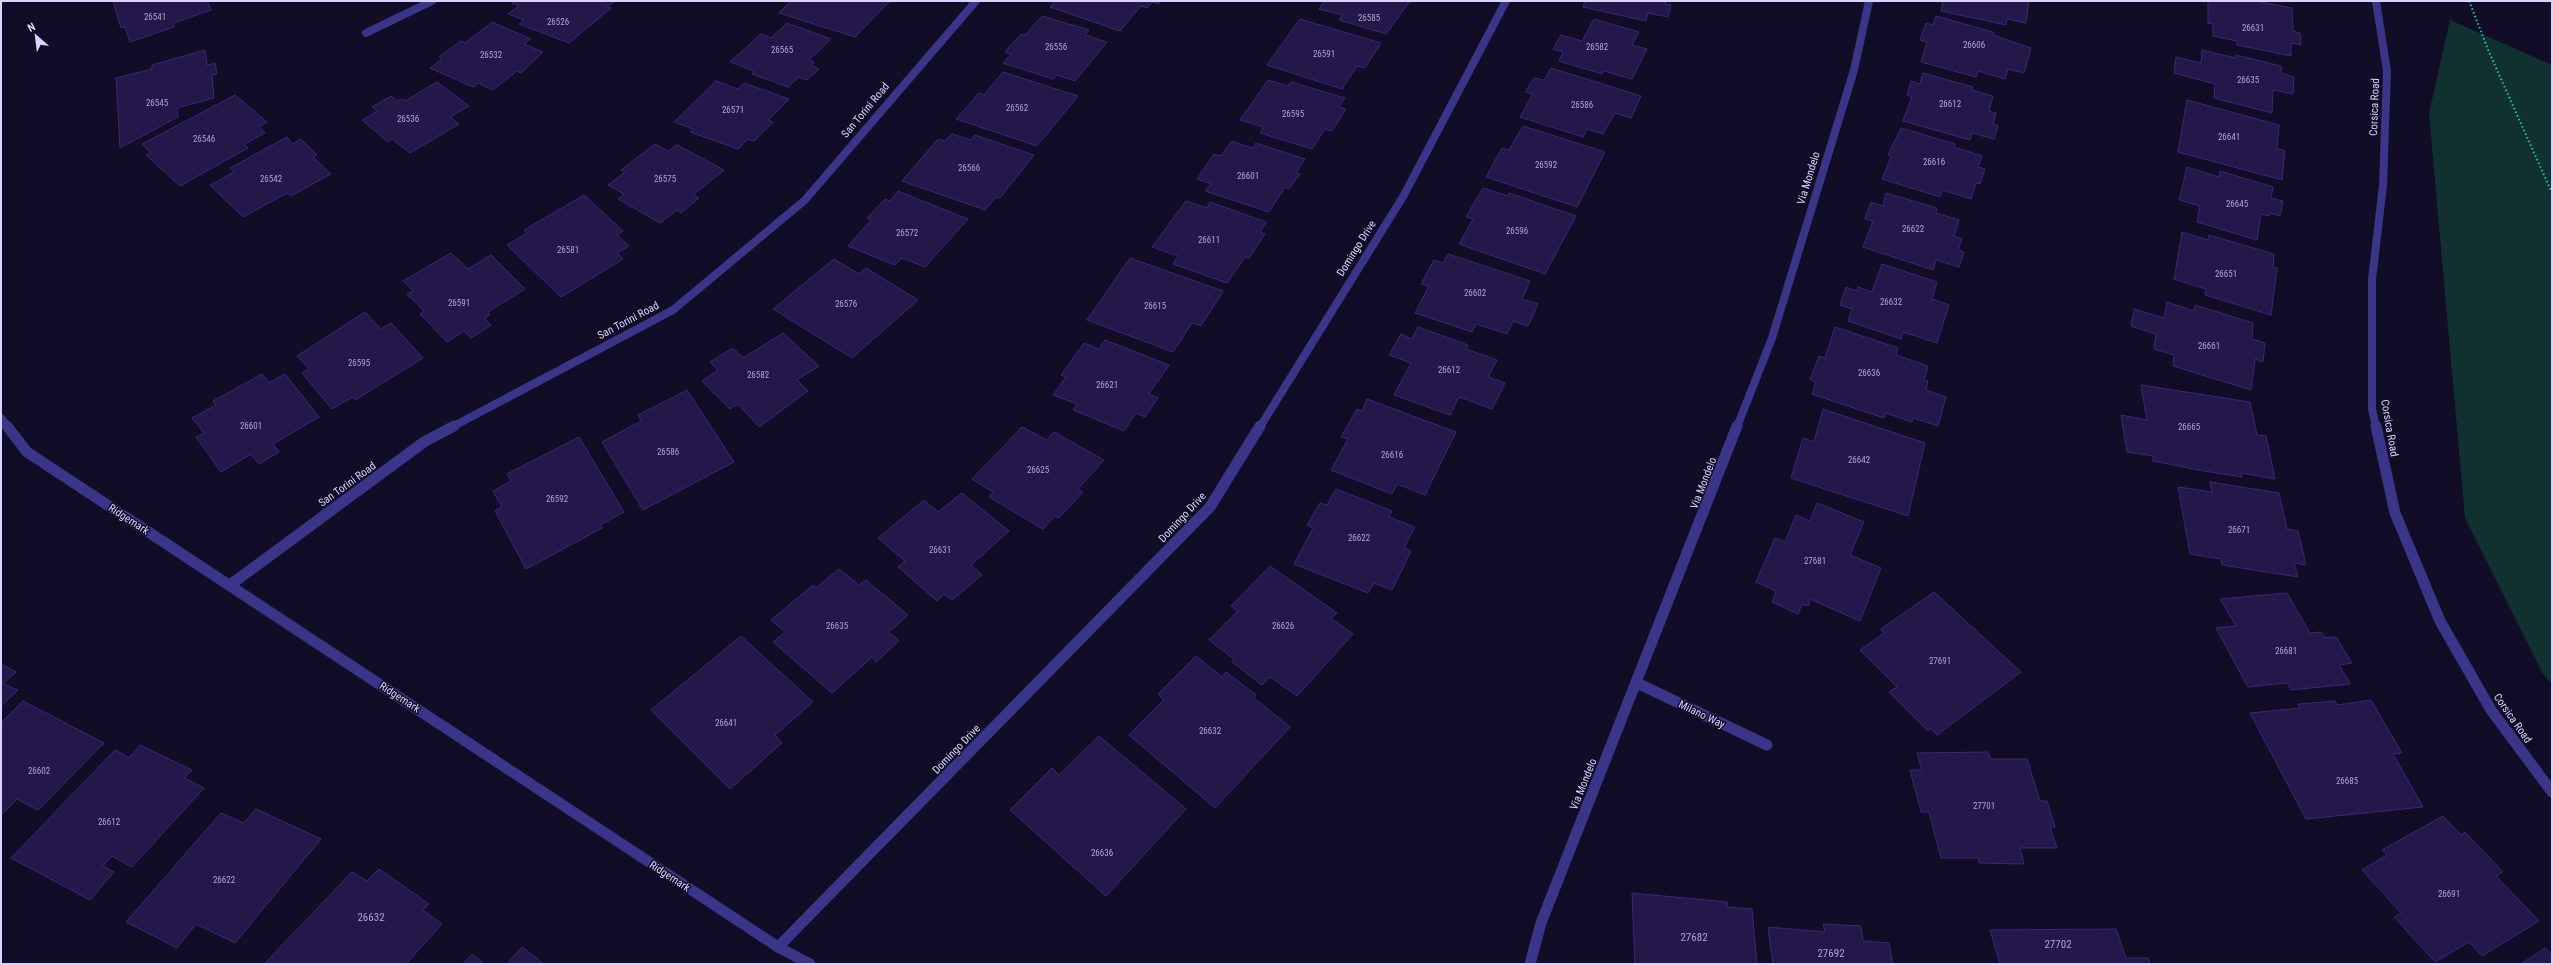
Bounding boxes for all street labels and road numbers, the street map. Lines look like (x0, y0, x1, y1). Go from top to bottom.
street label: Corsica Road (2367, 78, 2382, 136)
street label: San Torini Road (839, 80, 892, 140)
street label: Via Mondelo (1794, 150, 1823, 206)
street label: Domingo Drive (1334, 218, 1379, 279)
street label: San Torini Road (595, 299, 661, 342)
street label: Corsica Road (2378, 399, 2401, 458)
street label: Via Mondelo (1688, 455, 1719, 511)
street label: San Torini Road (316, 459, 378, 510)
street label: Domingo Drive (1156, 490, 1209, 545)
street label: Ridgemark (106, 501, 152, 537)
street label: Ridgemark (377, 679, 423, 715)
street label: Corsica Road (2491, 691, 2534, 746)
street label: Milano Way (1676, 698, 1727, 731)
street label: Domingo Drive (930, 722, 983, 777)
street label: Via Mondelo (1567, 756, 1600, 812)
street label: Ridgemark (647, 858, 693, 894)

